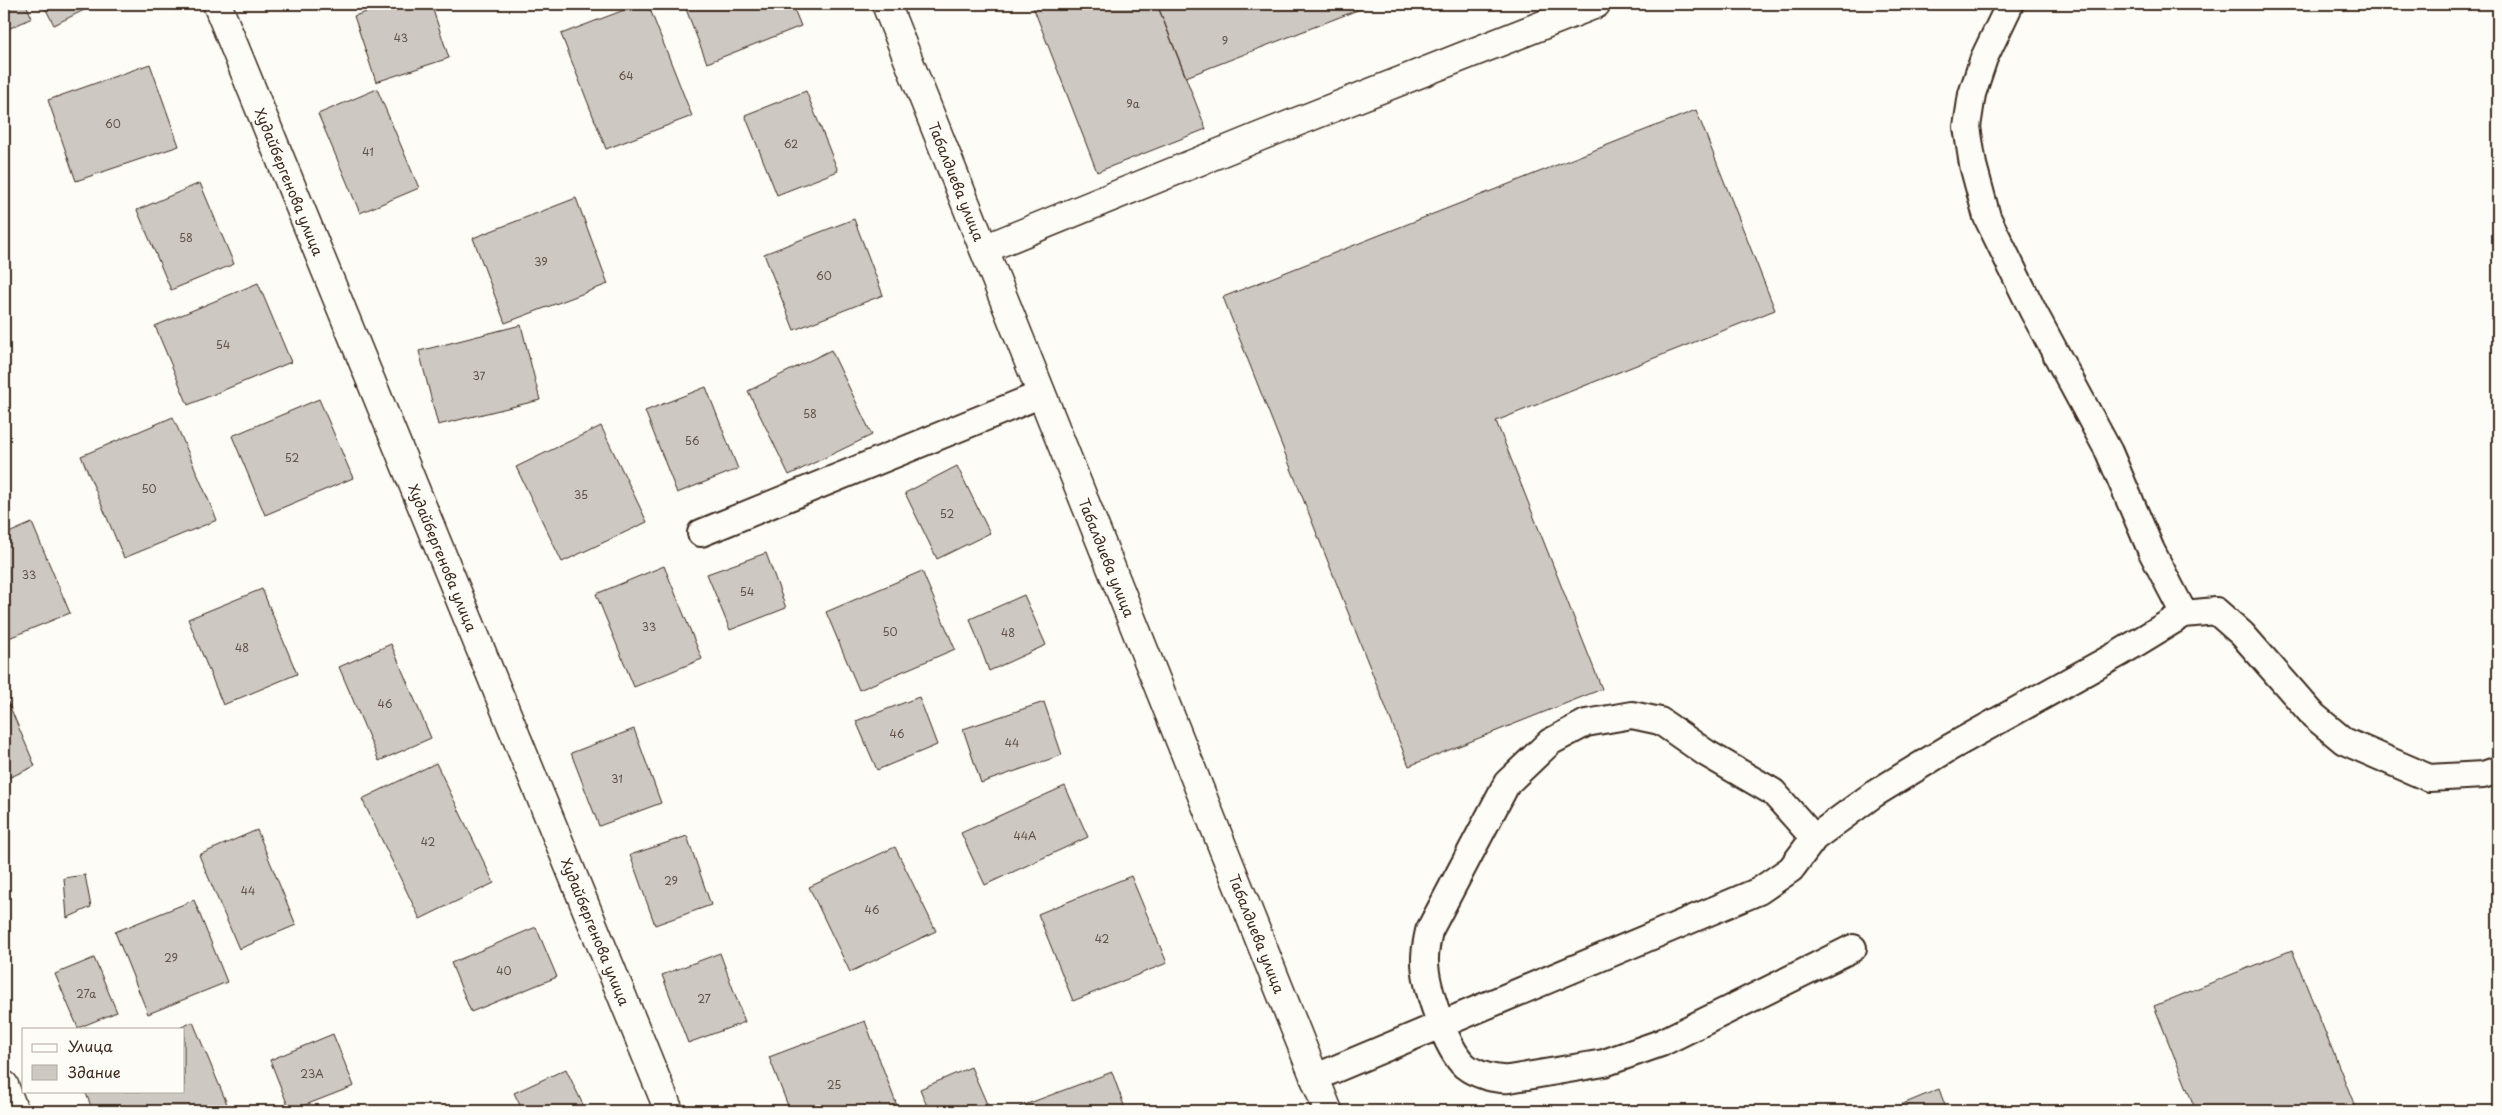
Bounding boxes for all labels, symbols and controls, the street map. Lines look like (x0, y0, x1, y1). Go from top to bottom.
house number: 43 (394, 29, 408, 46)
house number: 9 (1222, 32, 1228, 49)
house number: 64 (619, 67, 633, 84)
house number: 9а (1126, 95, 1140, 112)
street label: Худайбергенова улица (250, 105, 329, 259)
house number: 60 (105, 115, 121, 132)
street label: Табалдиева улица (924, 119, 990, 244)
house number: 62 (784, 135, 798, 152)
house number: 41 (362, 143, 374, 160)
house number: 58 (179, 229, 193, 246)
house number: 39 (534, 253, 548, 270)
house number: 60 (816, 267, 832, 284)
house number: 54 (216, 336, 230, 353)
house number: 37 (473, 367, 486, 384)
house number: 58 (803, 405, 817, 422)
house number: 56 (685, 432, 700, 449)
house number: 52 (285, 449, 299, 466)
house number: 50 (141, 480, 157, 497)
street label: Худайбергенова улица (404, 481, 483, 635)
house number: 35 (574, 486, 588, 503)
street label: Табалдиева улица (1074, 495, 1140, 620)
house number: 52 (940, 505, 954, 522)
house number: 33 (22, 566, 36, 583)
house number: 54 (740, 583, 754, 600)
house number: 33 (642, 618, 656, 635)
house number: 50 (882, 623, 898, 640)
house number: 48 (1001, 624, 1015, 641)
house number: 48 (235, 639, 249, 656)
house number: 46 (378, 695, 393, 712)
house number: 46 (890, 725, 905, 742)
house number: 44 (1005, 734, 1019, 751)
house number: 31 (611, 770, 623, 787)
house number: 44А (1014, 827, 1037, 844)
house number: 42 (421, 833, 436, 850)
street label: Худайбергенова улица (556, 855, 635, 1009)
street label: Табалдиева улица (1224, 871, 1290, 997)
house number: 29 (664, 872, 678, 889)
house number: 44 (241, 882, 255, 899)
house number: 46 (865, 901, 880, 918)
house number: 42 (1095, 930, 1110, 947)
house number: 29 (164, 949, 178, 966)
house number: 40 (496, 962, 512, 979)
house number: 27а (76, 985, 96, 1002)
house number: 27 (697, 990, 711, 1007)
legend (22, 1028, 185, 1092)
text: Улица (68, 1034, 113, 1057)
text: Здание (68, 1060, 121, 1083)
house number: 23А (300, 1065, 324, 1082)
house number: 25 (827, 1076, 841, 1093)

